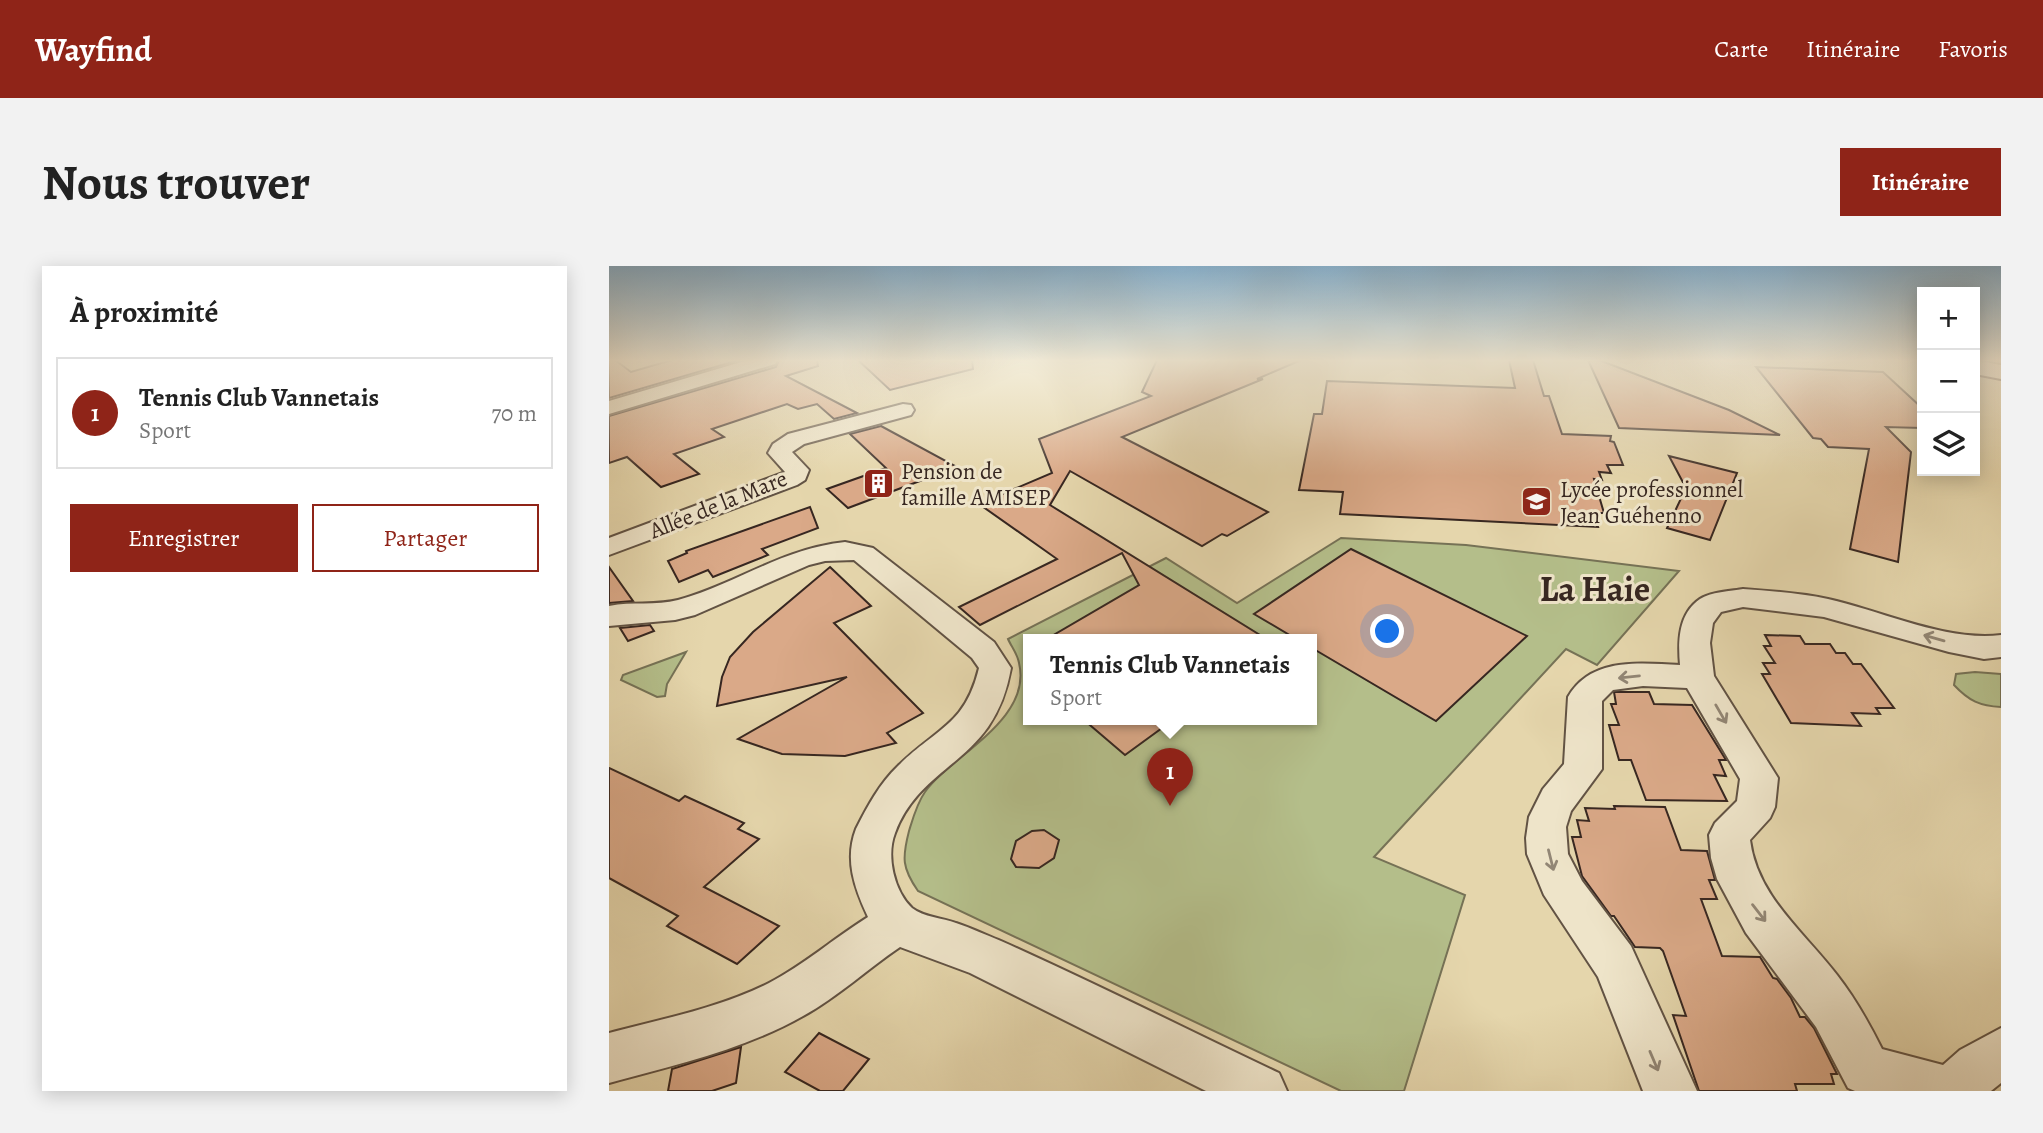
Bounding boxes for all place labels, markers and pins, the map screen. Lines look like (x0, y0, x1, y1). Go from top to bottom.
place label: Pension de famille AMISEP (901, 456, 1051, 513)
building icon: Pension de famille AMISEP (861, 467, 895, 501)
place label: Lycée professionnel Jean Guéhenno (1560, 474, 1743, 531)
school or university icon: Lycée professionnel Jean Guéhenno (1520, 485, 1554, 519)
pin: 1 (1147, 748, 1193, 806)

